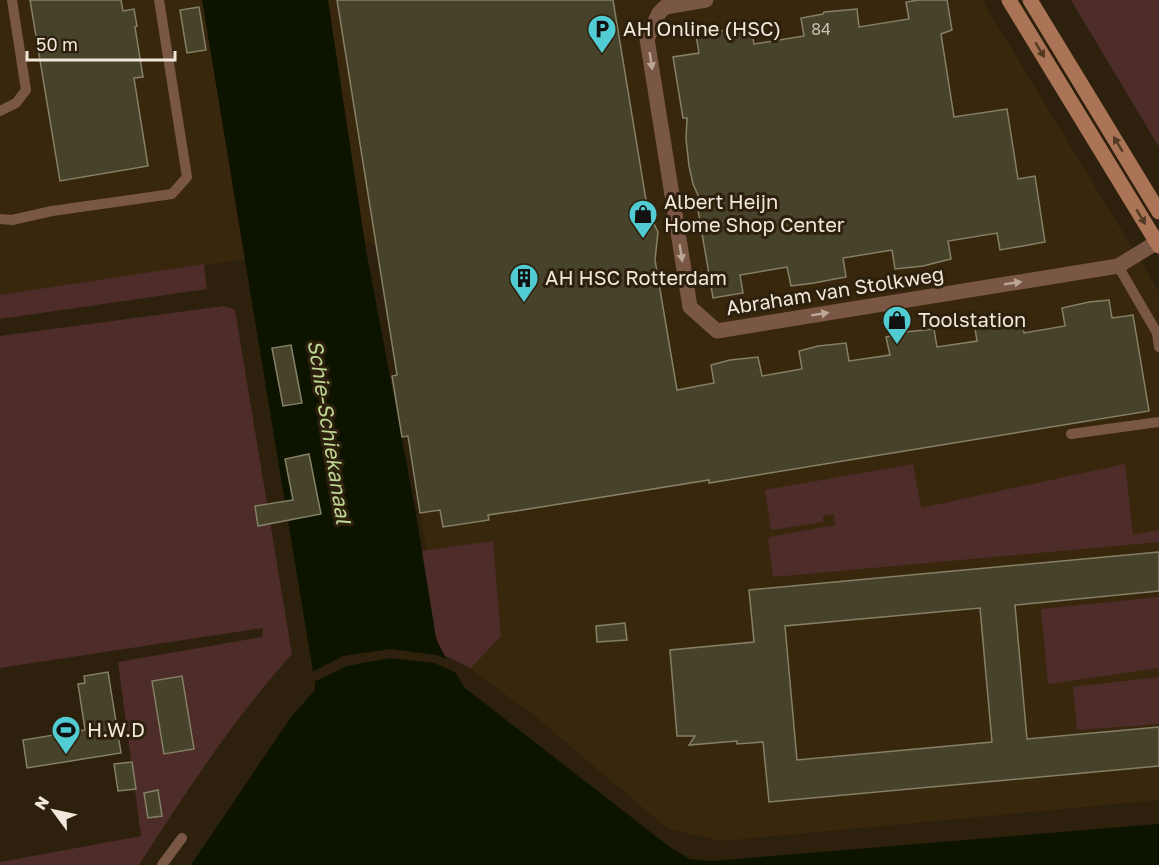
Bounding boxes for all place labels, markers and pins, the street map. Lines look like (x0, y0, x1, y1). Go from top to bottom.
parking icon: AH Online (HSC) (586, 13, 618, 55)
place label: AH Online (HSC) (623, 16, 781, 40)
place label: Albert Heijn Home Shop Center (664, 189, 845, 236)
shop icon: Albert Heijn Home Shop Center (627, 198, 659, 240)
building icon: AH HSC Rotterdam (508, 262, 540, 304)
place label: AH HSC Rotterdam (545, 265, 727, 289)
shop icon: Toolstation (881, 304, 913, 346)
place label: Toolstation (918, 307, 1026, 331)
sports icon: H.W.D (50, 714, 82, 756)
place label: H.W.D (87, 717, 145, 741)

